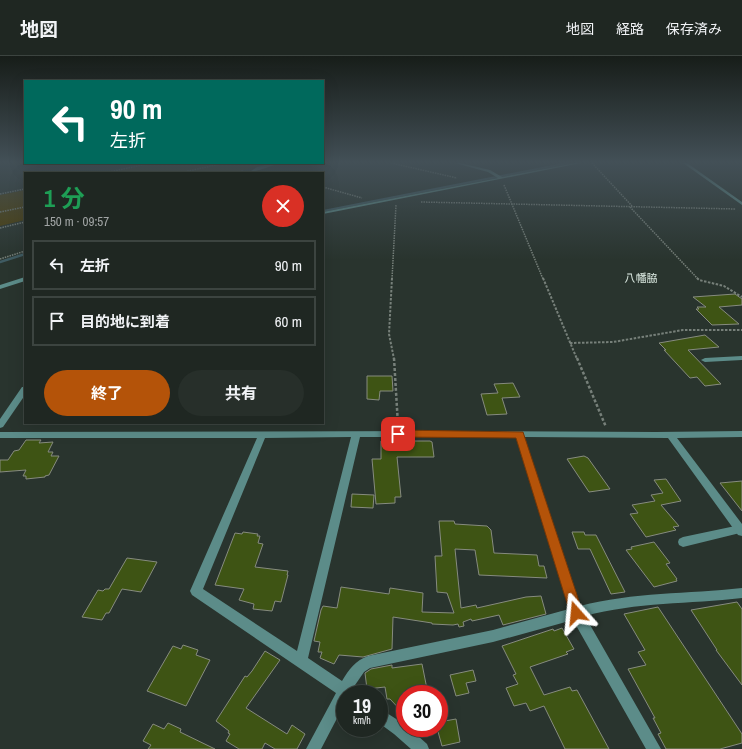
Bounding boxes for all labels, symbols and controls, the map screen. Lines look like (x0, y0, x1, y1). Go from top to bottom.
text: 地図 (20, 16, 58, 42)
text: 地図 (566, 20, 594, 38)
text: 経路 (616, 20, 644, 38)
text: 保存済み (666, 20, 722, 38)
text: 90 m (110, 90, 162, 128)
icon: left (44, 96, 96, 148)
text: 左折 (110, 128, 146, 153)
text: 1 分 (44, 182, 84, 214)
button: close (262, 185, 304, 227)
text: 150 m · 09:57 (44, 213, 109, 230)
icon: left (46, 254, 68, 276)
text: 左折 (80, 255, 110, 276)
text: 90 m (275, 255, 302, 276)
district label: 八幡脇 (625, 271, 658, 285)
icon: arrive (46, 310, 68, 332)
text: 目的地に到着 (80, 311, 170, 332)
text: 60 m (275, 311, 302, 332)
button: 終了 (44, 370, 170, 416)
button: 共有 (178, 370, 304, 416)
pin (381, 417, 415, 451)
icon: arrive (387, 423, 409, 445)
position arrow (555, 592, 597, 634)
speed limit sign: 30 (396, 685, 448, 737)
text: 19 (353, 692, 371, 719)
text: km/h (353, 714, 371, 727)

